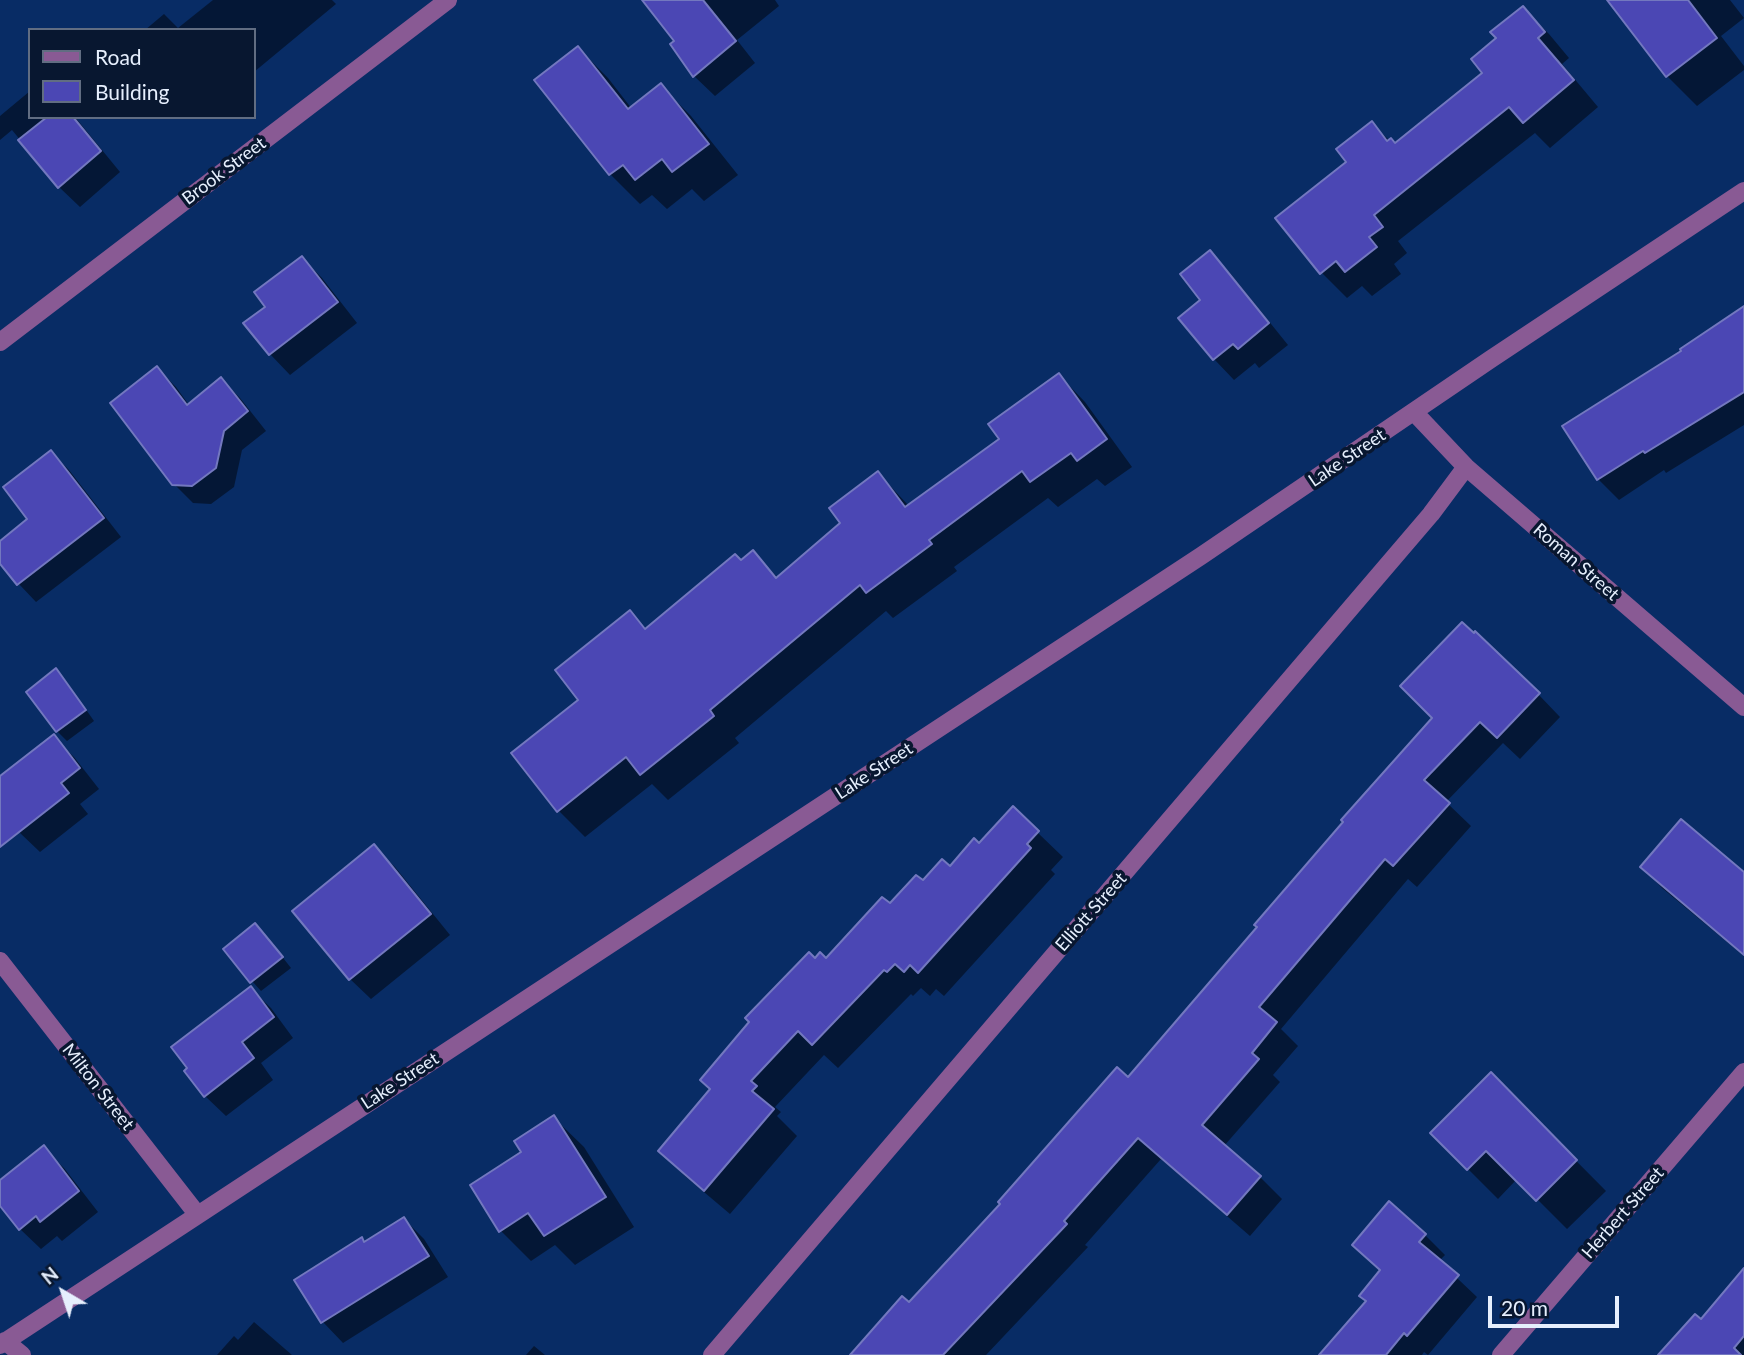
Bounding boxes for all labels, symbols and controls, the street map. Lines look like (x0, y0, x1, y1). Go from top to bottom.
legend (28, 28, 256, 119)
text: Road (95, 44, 142, 69)
text: Building (95, 79, 170, 104)
street label: Brook Street (178, 133, 270, 209)
street label: Lake Street (1304, 424, 1390, 492)
street label: Roman Street (1529, 519, 1623, 605)
street label: Lake Street (831, 738, 917, 804)
street label: Elliott Street (1051, 868, 1131, 956)
street label: Milton Street (58, 1039, 138, 1135)
street label: Lake Street (357, 1048, 443, 1114)
street label: Herbert Street (1577, 1163, 1669, 1263)
north arrow (28, 1257, 98, 1327)
text: N (37, 1262, 62, 1289)
scale bar (1492, 1282, 1623, 1326)
text: 20 m (1501, 1295, 1548, 1320)

